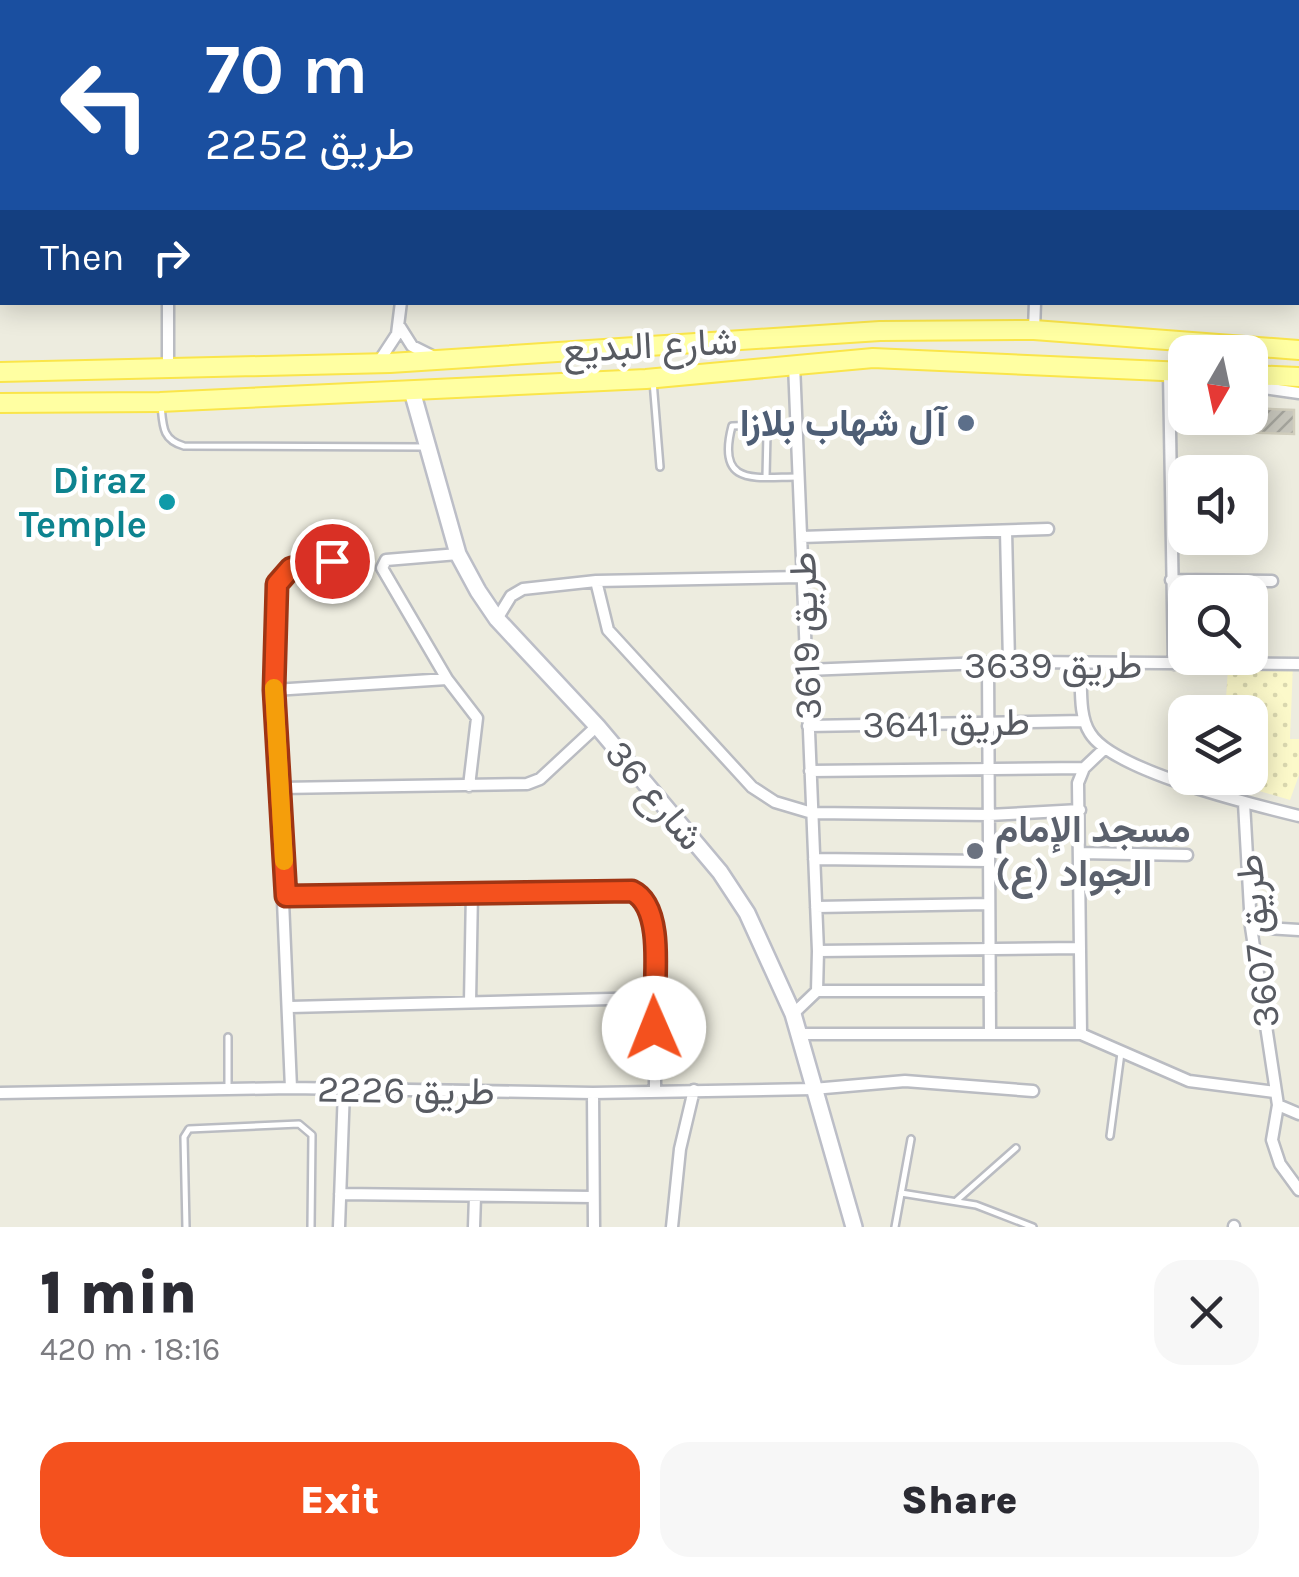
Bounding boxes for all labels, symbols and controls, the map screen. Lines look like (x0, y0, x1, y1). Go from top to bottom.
text: 70 m (205, 29, 368, 111)
icon: left (40, 40, 170, 170)
text: طريق 2252 (205, 118, 415, 170)
icon: right (144, 230, 199, 285)
text: Then (40, 235, 124, 280)
street label: شارع البديع (561, 318, 739, 376)
north arrow (1168, 335, 1268, 435)
map controls (1168, 335, 1268, 795)
place label: آل شهاب بلازا (740, 401, 948, 447)
marker: آل شهاب بلازا (955, 412, 977, 434)
button: sound (1168, 455, 1268, 555)
place label: Diraz Temple (19, 458, 147, 547)
marker: Diraz Temple (156, 491, 178, 513)
pin (290, 519, 375, 604)
icon: arrive (305, 534, 360, 589)
street label: طريق 3619 (780, 551, 831, 721)
button: search (1168, 575, 1268, 675)
street label: طريق 3639 (964, 643, 1142, 688)
button: layers (1168, 695, 1268, 795)
street label: طريق 3641 (862, 700, 1030, 747)
street label: شارع 36 (593, 731, 714, 861)
place label: مسجد الإمام الجواد (ع) (995, 807, 1191, 899)
marker: مسجد الإمام الجواد (ع) (964, 840, 986, 862)
street label: طريق 3607 (1226, 852, 1289, 1030)
position arrow (602, 976, 706, 1080)
street label: طريق 2226 (317, 1066, 495, 1115)
text: 1 min (40, 1258, 197, 1328)
button: close (1154, 1260, 1259, 1365)
text: 420 m · 18:16 (40, 1331, 220, 1368)
button: Exit (40, 1442, 640, 1557)
button: Share (660, 1442, 1259, 1557)

